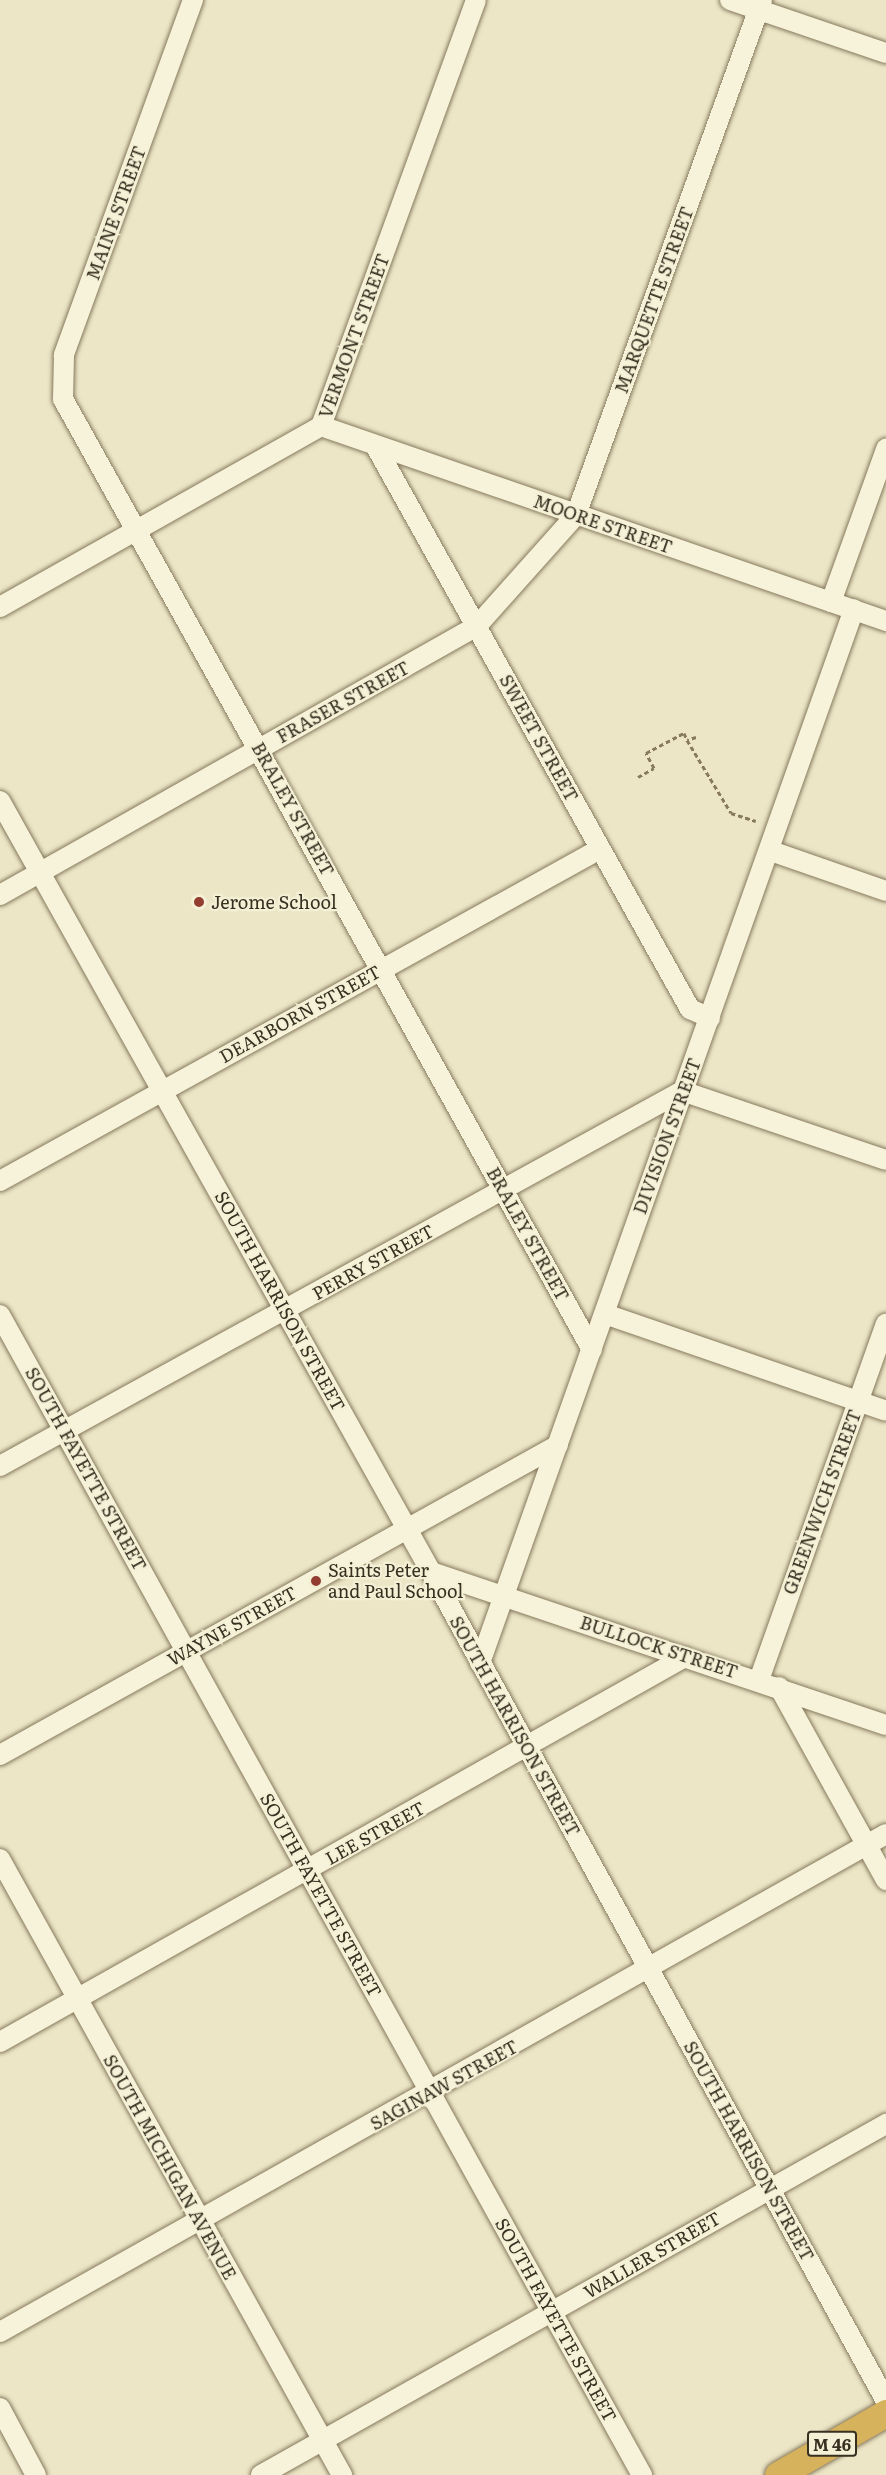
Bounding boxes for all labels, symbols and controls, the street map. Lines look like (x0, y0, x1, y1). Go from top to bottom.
street label: MAINE STREET (82, 143, 150, 283)
street label: MARQUETTE STREET (610, 204, 698, 396)
street label: VERMONT STREET (314, 251, 394, 421)
street label: MOORE STREET (531, 490, 675, 558)
street label: FRASER STREET (273, 657, 413, 747)
street label: SWEET STREET (495, 671, 583, 805)
street label: BRALEY STREET (247, 738, 339, 880)
place label: Jerome School (211, 891, 337, 913)
marker: Jerome School (192, 895, 206, 909)
street label: DEARBORN STREET (216, 961, 384, 1067)
street label: DIVISION STREET (629, 1055, 705, 1217)
street label: BRALEY STREET (482, 1163, 574, 1305)
street label: SOUTH HARRISON STREET (210, 1187, 350, 1415)
street label: PERRY STREET (308, 1220, 438, 1304)
street label: SOUTH FAYETTE STREET (21, 1363, 151, 1575)
street label: GREENWICH STREET (778, 1407, 866, 1597)
place label: Saints Peter and Paul School (328, 1560, 463, 1602)
marker: Saints Peter and Paul School (309, 1574, 323, 1588)
street label: WAYNE STREET (164, 1582, 300, 1670)
street label: BULLOCK STREET (577, 1611, 741, 1683)
street label: SOUTH HARRISON STREET (445, 1612, 585, 1840)
street label: SOUTH FAYETTE STREET (256, 1789, 386, 2001)
street label: LEE STREET (321, 1797, 429, 1869)
street label: SAGINAW STREET (366, 2035, 522, 2135)
street label: SOUTH HARRISON STREET (679, 2037, 819, 2265)
street label: SOUTH MICHIGAN AVENUE (99, 2051, 241, 2283)
street label: WALLER STREET (580, 2207, 724, 2303)
street label: SOUTH FAYETTE STREET (491, 2214, 621, 2426)
road number: M 46 (806, 2431, 858, 2457)

